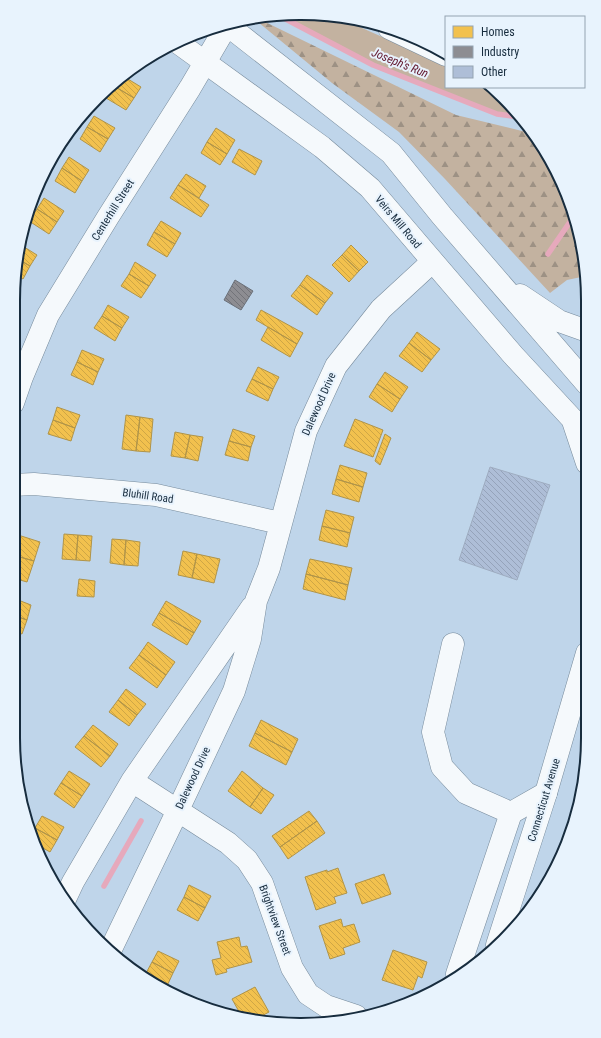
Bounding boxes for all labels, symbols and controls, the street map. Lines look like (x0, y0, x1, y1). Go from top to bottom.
legend (445, 16, 585, 88)
text: Homes (481, 25, 515, 39)
water label: Joseph's Run (370, 45, 431, 81)
text: Industry (481, 45, 519, 59)
text: Other (481, 65, 507, 79)
street label: Centerhill Street (89, 177, 137, 243)
street label: Veirs Mill Road (372, 193, 424, 251)
street label: Dalewood Drive (299, 371, 339, 437)
street label: Bluhill Road (122, 486, 174, 506)
street label: Dalewood Drive (173, 745, 213, 811)
street label: Connecticut Avenue (525, 757, 563, 843)
street label: Brightview Street (256, 883, 294, 957)

